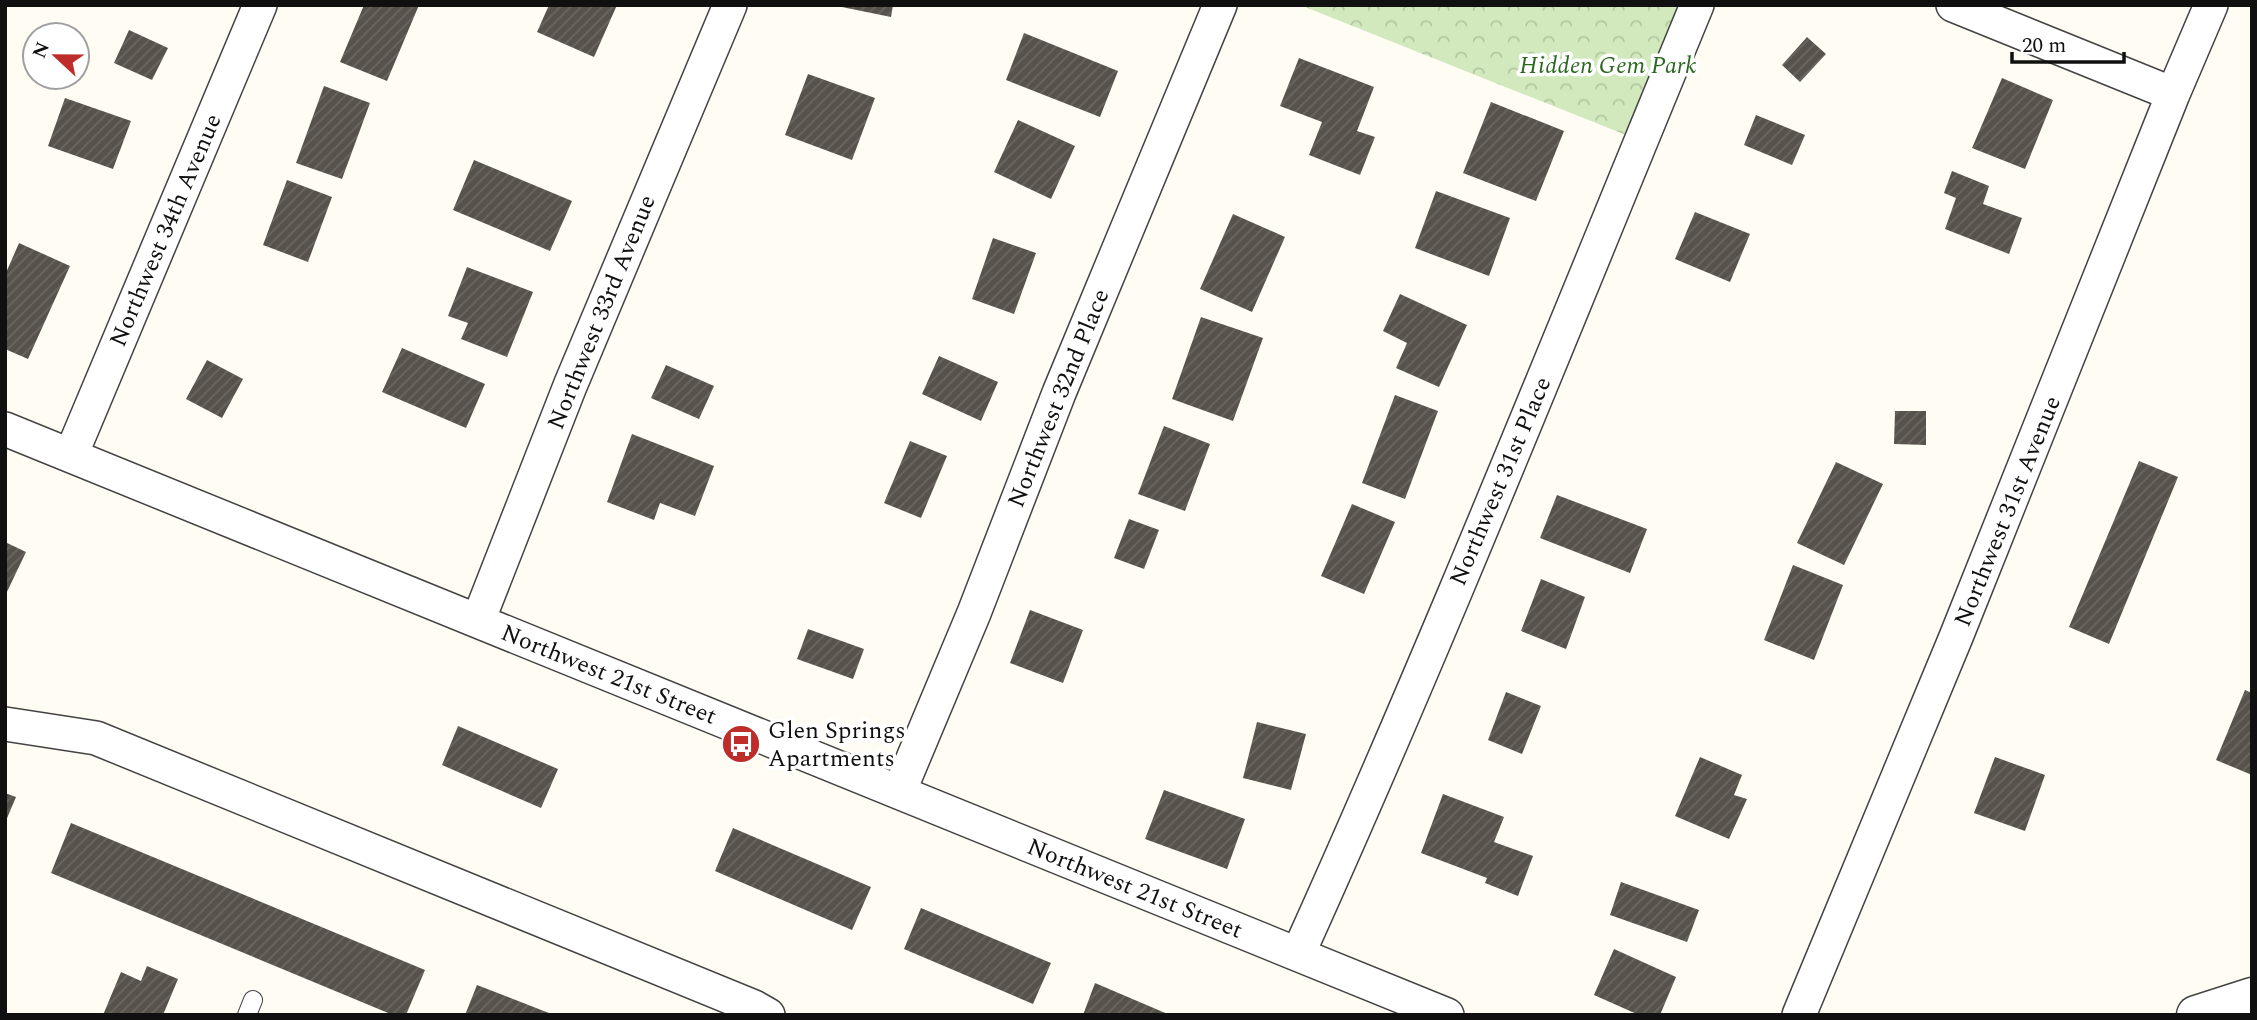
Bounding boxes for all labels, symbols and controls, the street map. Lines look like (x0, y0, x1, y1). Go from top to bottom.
north arrow (21, 21, 91, 91)
scale bar (2012, 21, 2124, 65)
text: 20 m (2022, 30, 2066, 62)
text: N (25, 38, 58, 63)
park label: Hidden Gem Park (1519, 48, 1697, 84)
street label: Northwest 34th Avenue (101, 108, 231, 352)
street label: Northwest 33rd Avenue (538, 190, 666, 435)
street label: Northwest 32nd Place (999, 284, 1119, 513)
street label: Northwest 31st Place (1441, 371, 1561, 592)
street label: Northwest 31st Avenue (1945, 391, 2071, 632)
street label: Northwest 21st Street (495, 615, 722, 735)
place label: Glen Springs Apartments (768, 713, 906, 777)
bus stop icon: Glen Springs Apartments (720, 723, 762, 765)
street label: Northwest 21st Street (1021, 829, 1248, 949)

